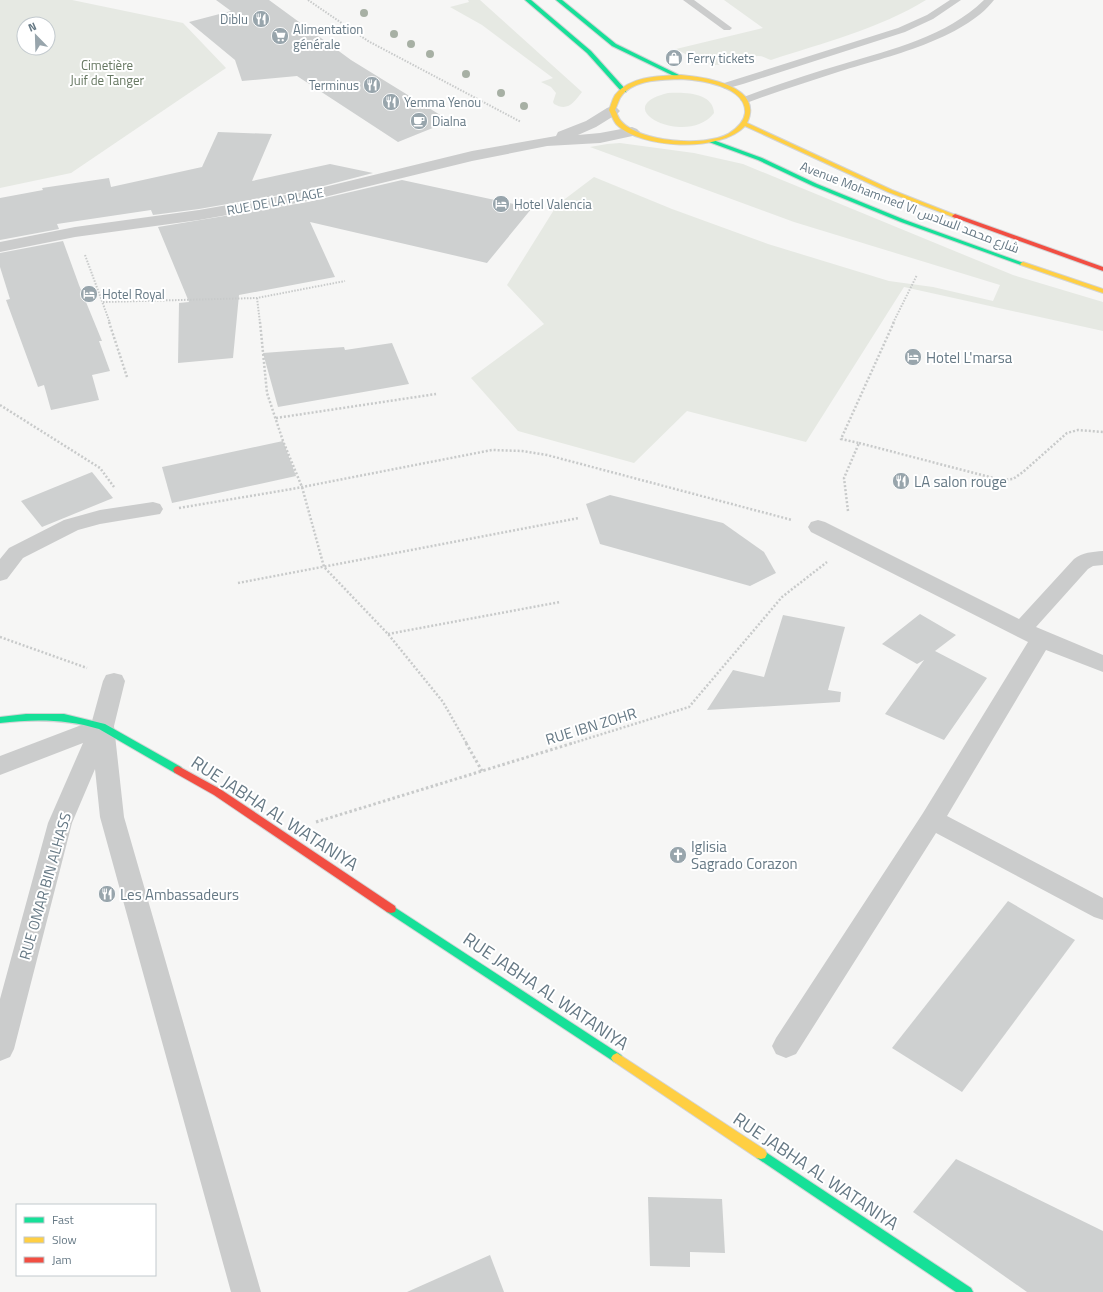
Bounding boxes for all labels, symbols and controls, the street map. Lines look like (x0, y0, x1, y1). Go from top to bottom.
place label: Diblu (220, 9, 248, 29)
restaurant icon: Diblu (251, 9, 271, 29)
north arrow (16, 16, 56, 56)
text: N (25, 18, 39, 36)
place label: Alimentation générale (293, 19, 363, 54)
supermarket icon: Alimentation générale (270, 26, 290, 46)
shop icon: Ferry tickets (664, 48, 684, 68)
place label: Ferry tickets (687, 48, 755, 68)
park label: Cimetière Juif de Tanger (70, 55, 144, 90)
place label: Terminus (309, 75, 359, 95)
restaurant icon: Terminus (362, 75, 382, 95)
restaurant icon: Yemma Yenou (381, 92, 401, 112)
place label: Yemma Yenou (404, 92, 481, 112)
cafe icon: Dialna (409, 111, 429, 131)
place label: Dialna (432, 111, 467, 131)
street label: Avenue Mohammed VI شارع محمد السادس (797, 156, 1023, 258)
street label: RUE DE LA PLAGE (225, 182, 325, 220)
hotel icon: Hotel Valencia (491, 194, 511, 214)
place label: Hotel Valencia (514, 194, 592, 214)
hotel icon: Hotel Royal (79, 284, 99, 304)
place label: Hotel Royal (102, 284, 165, 304)
place label: Hotel L'marsa (926, 346, 1013, 369)
hotel icon: Hotel L'marsa (903, 347, 923, 367)
place label: LA salon rouge (914, 470, 1007, 493)
restaurant icon: LA salon rouge (891, 471, 911, 491)
street label: RUE IBN ZOHR (543, 701, 639, 751)
street label: RUE JABHA AL WATANIYA (186, 749, 364, 877)
street label: RUE OMAR BIN ALHASS (13, 810, 77, 962)
place label: Iglisia Sagrado Corazon (691, 835, 798, 875)
church icon: Iglisia Sagrado Corazon (668, 845, 688, 865)
place label: Les Ambassadeurs (120, 883, 239, 906)
restaurant icon: Les Ambassadeurs (97, 884, 117, 904)
street label: RUE JABHA AL WATANIYA (458, 925, 634, 1057)
street label: RUE JABHA AL WATANIYA (728, 1105, 904, 1237)
legend (16, 1204, 156, 1276)
text: Fast (52, 1210, 75, 1229)
text: Slow (52, 1230, 77, 1249)
text: Jam (52, 1250, 72, 1269)

